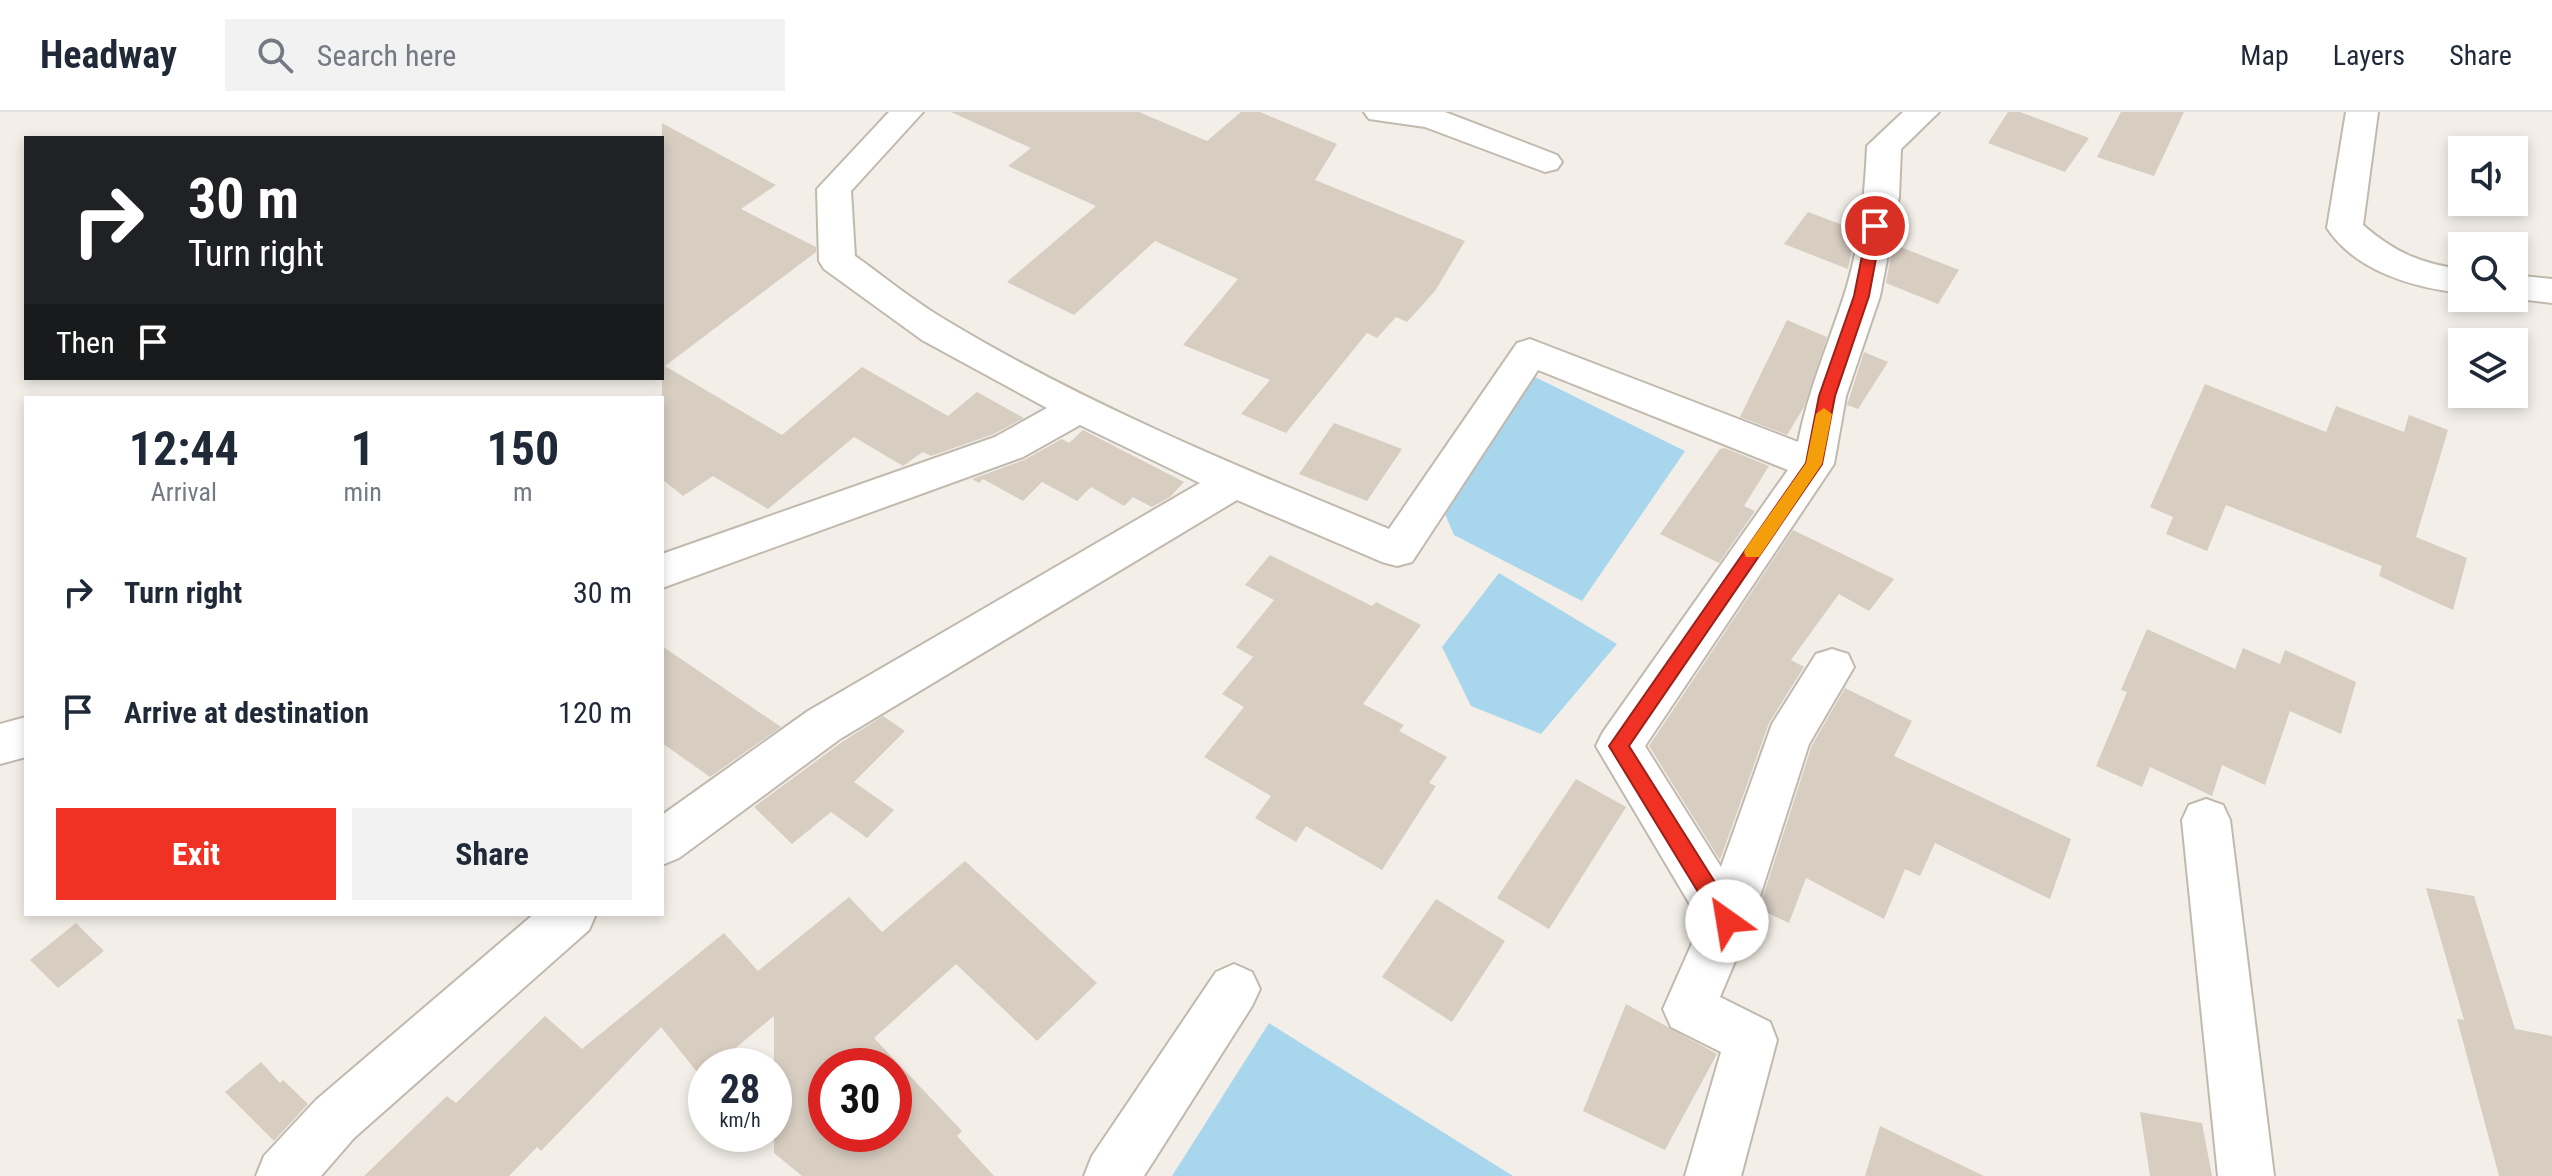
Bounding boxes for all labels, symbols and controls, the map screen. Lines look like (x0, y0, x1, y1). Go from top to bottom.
search box (225, 19, 785, 91)
text: Headway (40, 33, 177, 77)
icon: search (253, 33, 297, 77)
text: Search here (317, 38, 456, 73)
text: Map (2240, 39, 2289, 72)
text: Layers (2333, 39, 2405, 72)
text: Share (2449, 39, 2512, 72)
map controls (2448, 136, 2528, 408)
button: sound (2448, 136, 2528, 216)
text: 30 m (188, 166, 299, 232)
icon: right (56, 168, 160, 272)
pin (1841, 192, 1909, 260)
icon: arrive (1853, 204, 1897, 248)
button: search (2448, 232, 2528, 312)
text: Turn right (188, 233, 324, 275)
icon: arrive (131, 320, 175, 364)
text: Then (56, 325, 115, 360)
button: layers (2448, 328, 2528, 408)
text: 12:44 (129, 420, 239, 477)
text: 1 (351, 420, 375, 477)
text: 150 (486, 420, 559, 477)
text: Arrival (151, 477, 217, 507)
text: min (344, 477, 382, 507)
text: m (513, 477, 533, 507)
icon: right (56, 570, 100, 614)
text: Turn right (124, 575, 242, 610)
text: 30 m (573, 575, 632, 610)
icon: arrive (56, 690, 100, 734)
text: Arrive at destination (124, 695, 369, 730)
text: 120 m (558, 695, 632, 730)
button: Exit (56, 808, 336, 900)
button: Share (352, 808, 632, 900)
position arrow (1685, 879, 1769, 963)
speed limit sign: 30 (808, 1048, 912, 1152)
text: 28 (720, 1066, 760, 1113)
text: km/h (719, 1108, 761, 1132)

